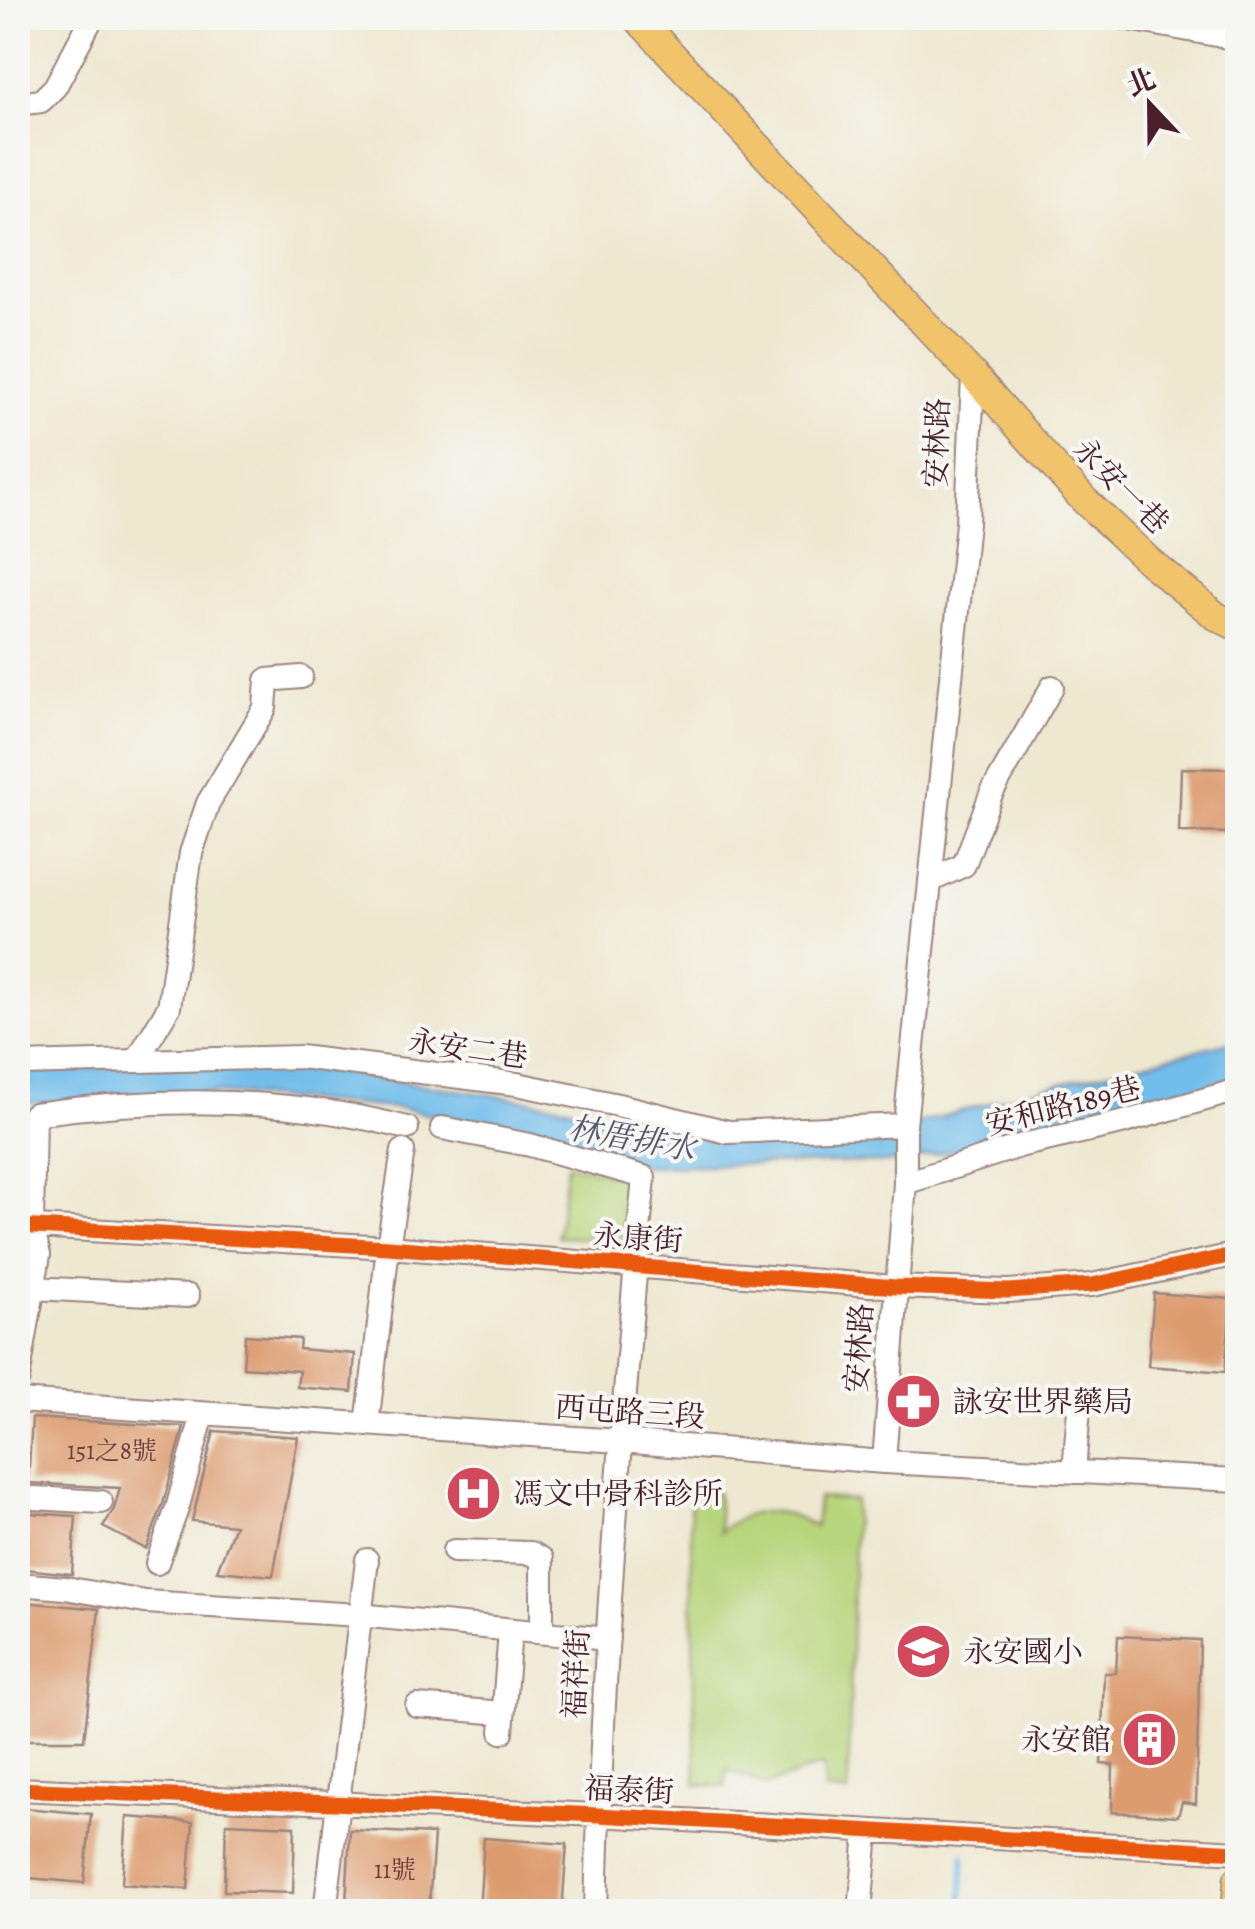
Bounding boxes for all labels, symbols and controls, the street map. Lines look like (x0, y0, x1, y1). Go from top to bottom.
north arrow (1100, 55, 1200, 155)
text: 北 (1121, 60, 1161, 106)
street label: 安林路 (915, 397, 959, 489)
street label: 永安一巷 (1064, 429, 1178, 543)
street label: 永安二巷 (406, 1021, 530, 1077)
street label: 安和路189巷 (981, 1067, 1145, 1145)
water label: 林厝排水 (565, 1105, 702, 1171)
street label: 永康街 (592, 1215, 684, 1261)
street label: 安林路 (836, 1302, 882, 1394)
pharmacy icon: 詠安世界藥局 (884, 1372, 944, 1432)
place label: 詠安世界藥局 (953, 1382, 1133, 1422)
street label: 西屯路三段 (554, 1387, 706, 1437)
house number: 151之8號 (67, 1434, 157, 1468)
hospital icon: 馮文中骨科診所 (444, 1464, 504, 1524)
place label: 馮文中骨科診所 (513, 1474, 723, 1514)
school or university icon: 永安國小 (894, 1622, 954, 1682)
street label: 福祥街 (554, 1628, 598, 1720)
place label: 永安國小 (963, 1632, 1083, 1672)
building icon: 永安館 (1120, 1710, 1180, 1770)
place label: 永安館 (1021, 1720, 1111, 1760)
street label: 福泰街 (583, 1768, 675, 1812)
house number: 11號 (374, 1853, 416, 1887)

